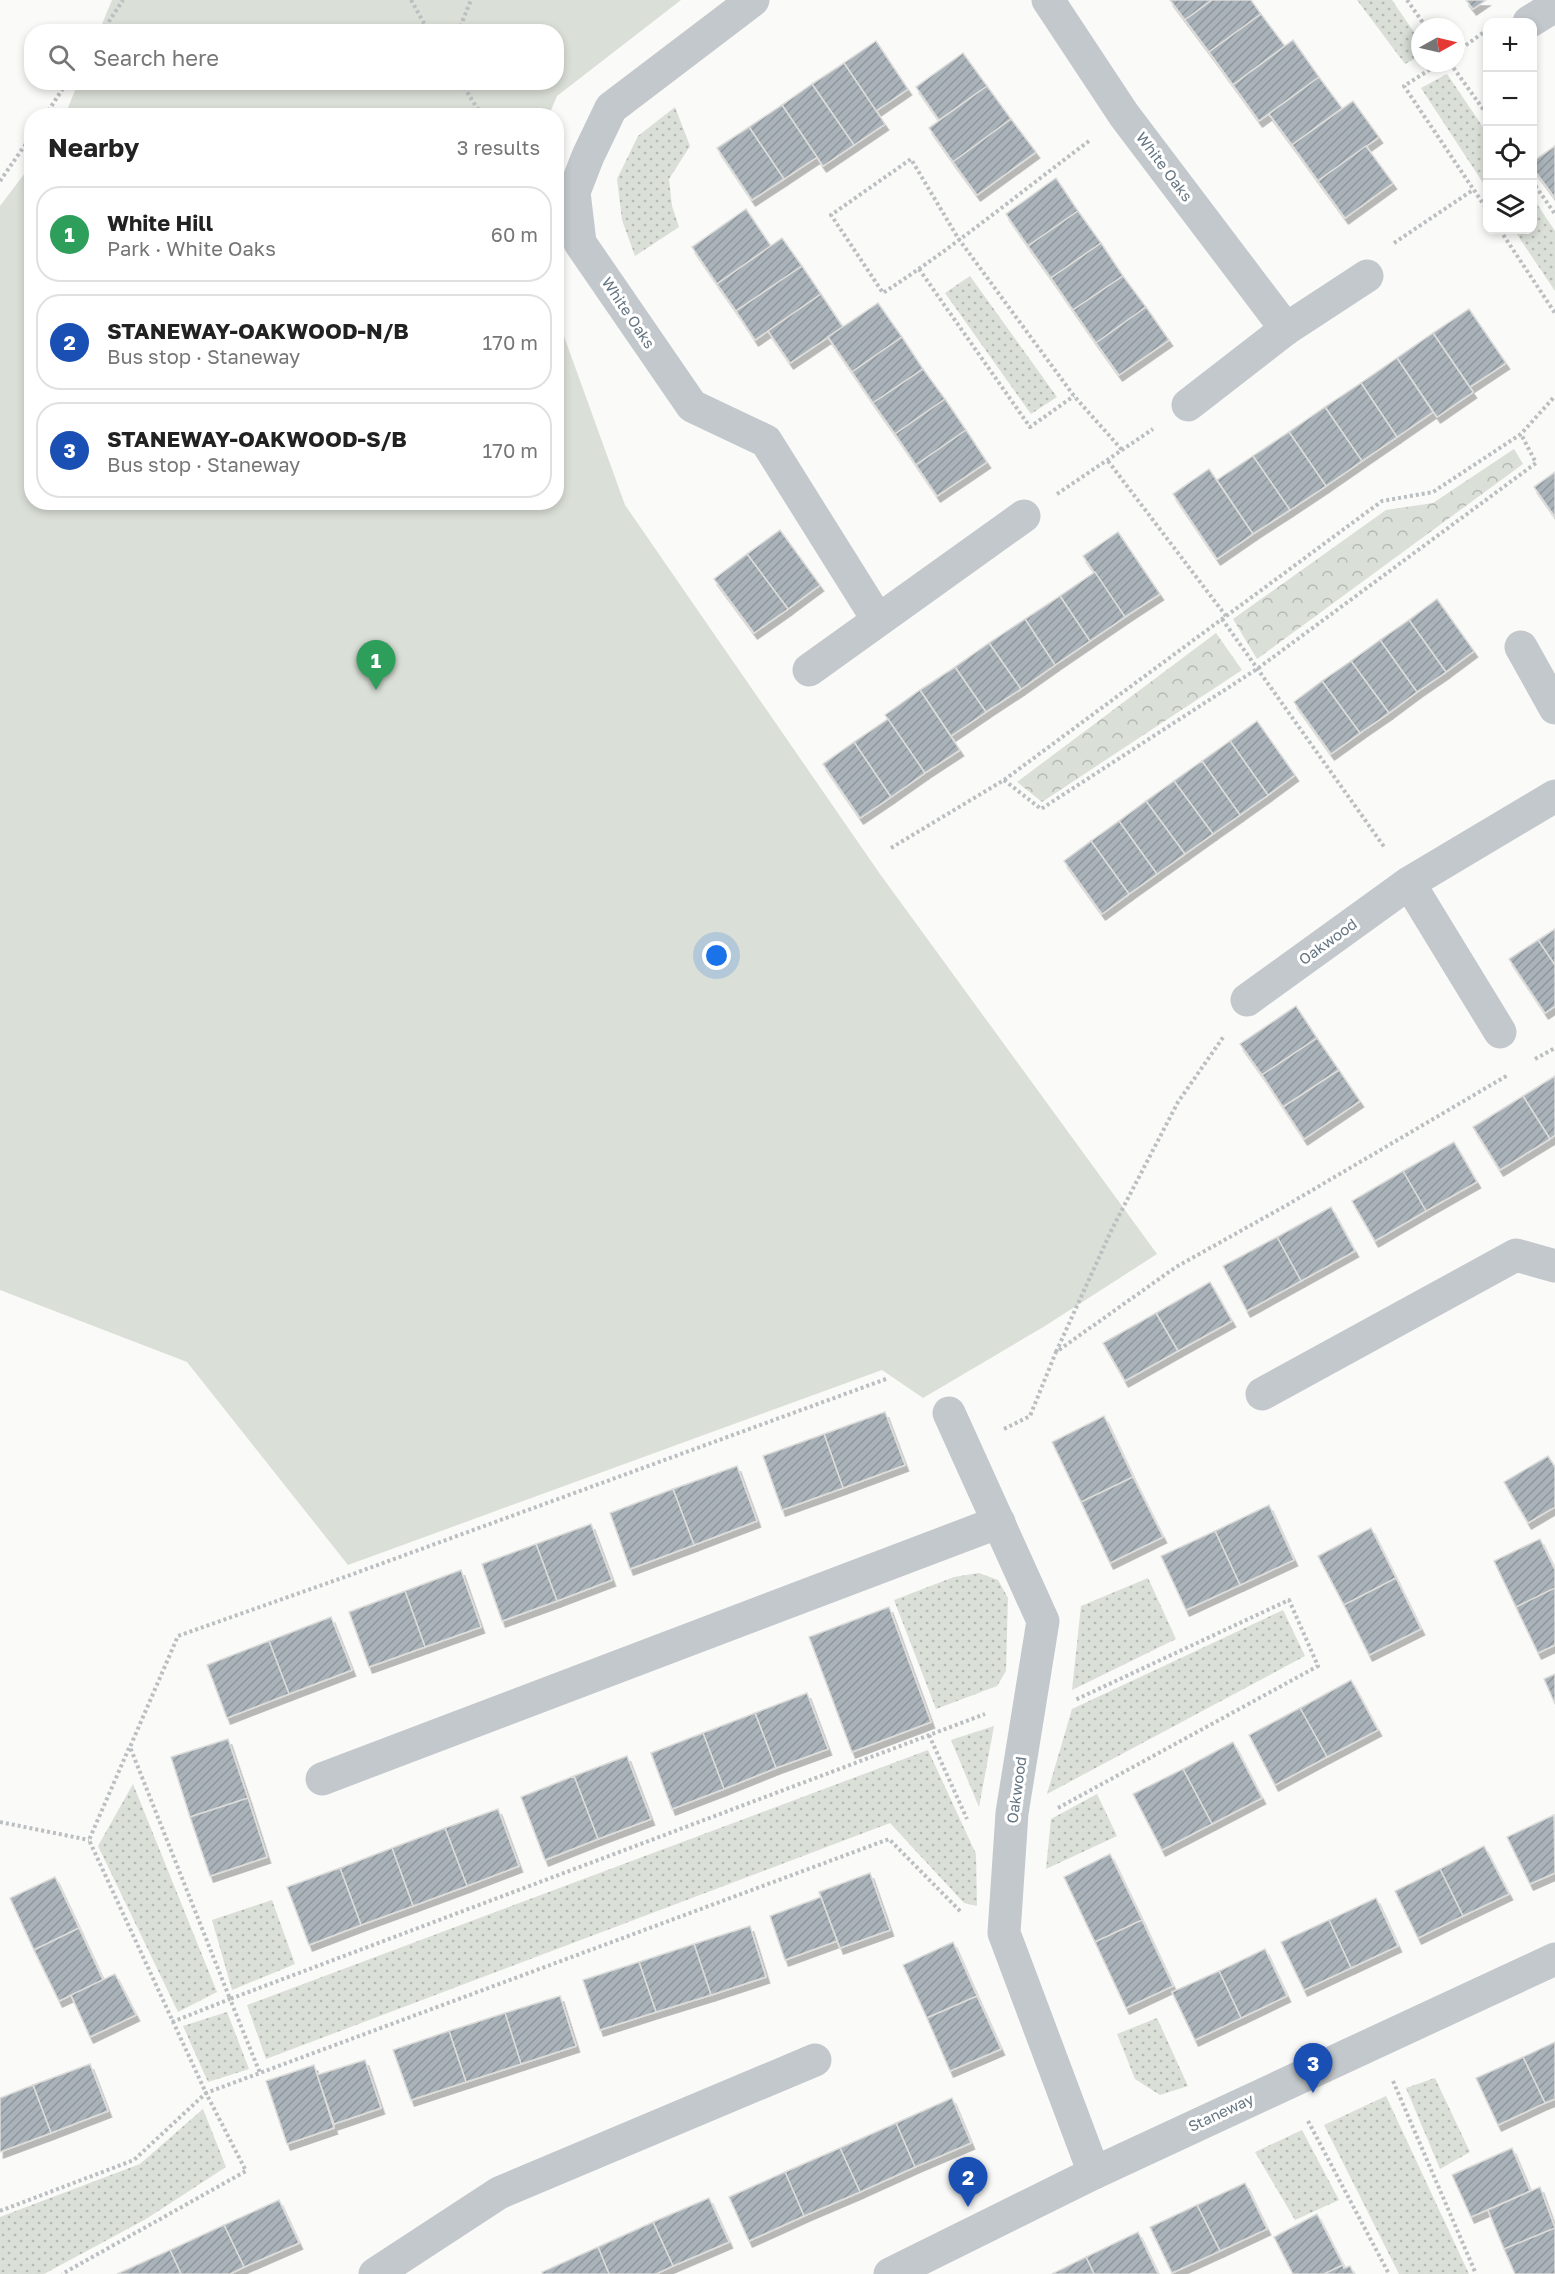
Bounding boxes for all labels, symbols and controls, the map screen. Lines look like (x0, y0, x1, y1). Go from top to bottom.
north arrow (1411, 18, 1465, 72)
map controls (1483, 18, 1537, 234)
button: + (1483, 18, 1537, 72)
search box (24, 24, 564, 90)
icon: search (45, 41, 78, 74)
text: Search here (93, 44, 219, 71)
button: − (1483, 72, 1537, 126)
button: locate (1483, 126, 1537, 180)
street label: White Oaks (1133, 128, 1197, 205)
text: Nearby (48, 132, 139, 163)
text: 3 results (457, 135, 540, 159)
button: layers (1483, 180, 1537, 234)
text: White Hill (107, 209, 213, 236)
text: 1 (64, 222, 75, 246)
text: 60 m (491, 222, 538, 246)
text: Park · White Oaks (107, 236, 276, 260)
street label: White Oaks (598, 273, 659, 352)
text: STANEWAY-OAKWOOD-N/B (107, 317, 409, 344)
text: 2 (63, 330, 76, 354)
text: 170 m (483, 330, 538, 354)
text: Bus stop · Staneway (107, 344, 300, 368)
text: STANEWAY-OAKWOOD-S/B (107, 425, 407, 452)
text: 3 (63, 438, 76, 462)
text: 170 m (483, 438, 538, 462)
text: Bus stop · Staneway (107, 452, 300, 476)
pin: 1 (356, 640, 395, 690)
street label: Oakwood (1295, 914, 1360, 968)
your location (702, 941, 731, 970)
street label: Oakwood (1002, 1755, 1030, 1825)
pin: 3 (1294, 2044, 1332, 2093)
street label: Staneway (1185, 2089, 1257, 2135)
pin: 2 (948, 2158, 988, 2207)

